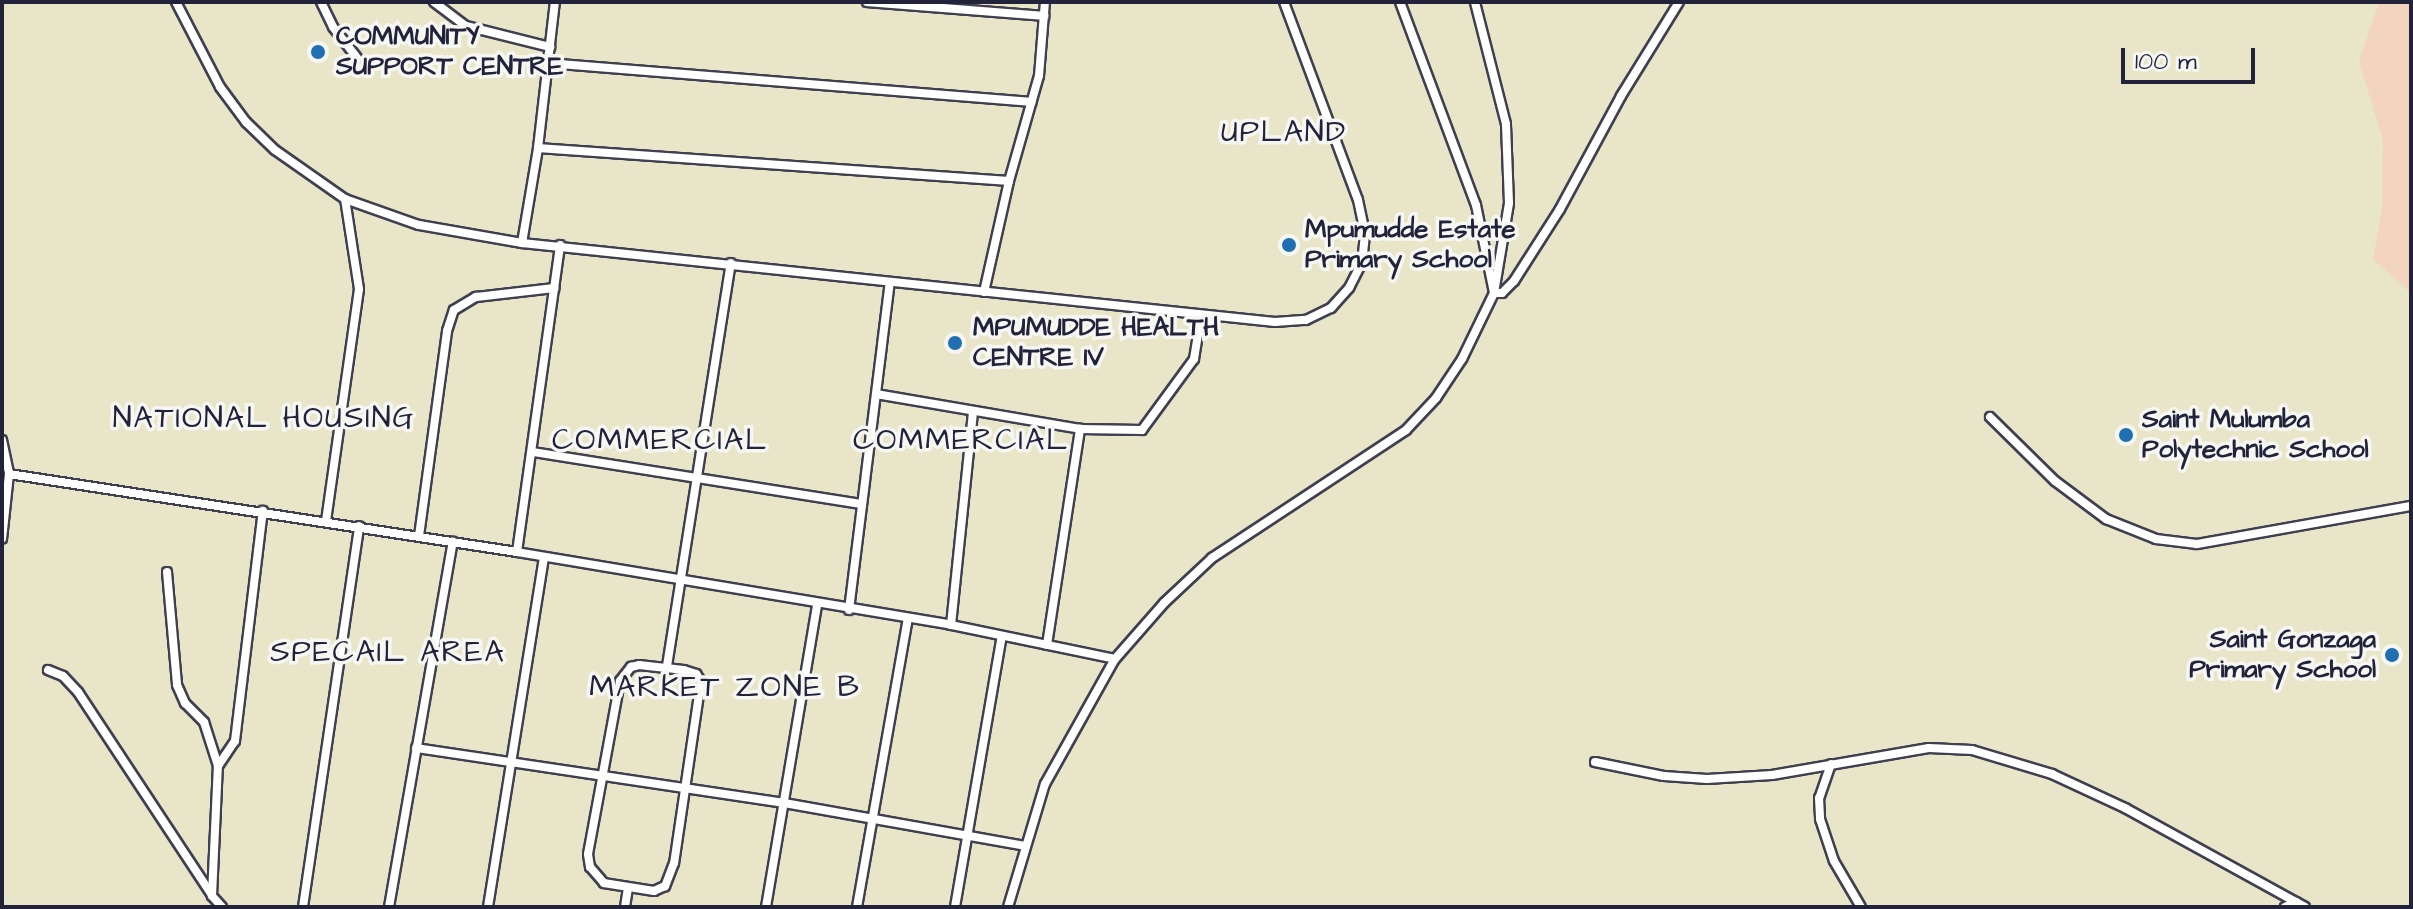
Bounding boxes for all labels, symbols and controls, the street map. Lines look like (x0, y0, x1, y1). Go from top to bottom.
place label: COMMUNITY SUPPORT CENTRE (336, 21, 563, 82)
scale bar (2125, 32, 2259, 82)
marker: COMMUNITY SUPPORT CENTRE (307, 41, 329, 63)
text: 100 m (2135, 45, 2197, 79)
district label: UPLAND (1221, 114, 1347, 150)
place label: Mpumudde Estate Primary School (1305, 214, 1516, 276)
marker: Mpumudde Estate Primary School (1280, 236, 1298, 254)
place label: MPUMUDDE HEALTH CENTRE IV (973, 312, 1219, 374)
marker: MPUMUDDE HEALTH CENTRE IV (944, 332, 966, 354)
district label: NATIONAL HOUSING (113, 400, 415, 436)
place label: Saint Mulumba Polytechnic School (2142, 404, 2369, 466)
district label: COMMERCIAL (552, 422, 768, 458)
district label: COMMERCIAL (853, 422, 1069, 458)
marker: Saint Mulumba Polytechnic School (2117, 426, 2135, 444)
place label: Saint Gonzaga Primary School (2189, 624, 2376, 686)
district label: SPECAIL AREA (270, 634, 506, 670)
marker: Saint Gonzaga Primary School (2383, 646, 2401, 664)
district label: MARKET ZONE B (589, 669, 861, 705)

